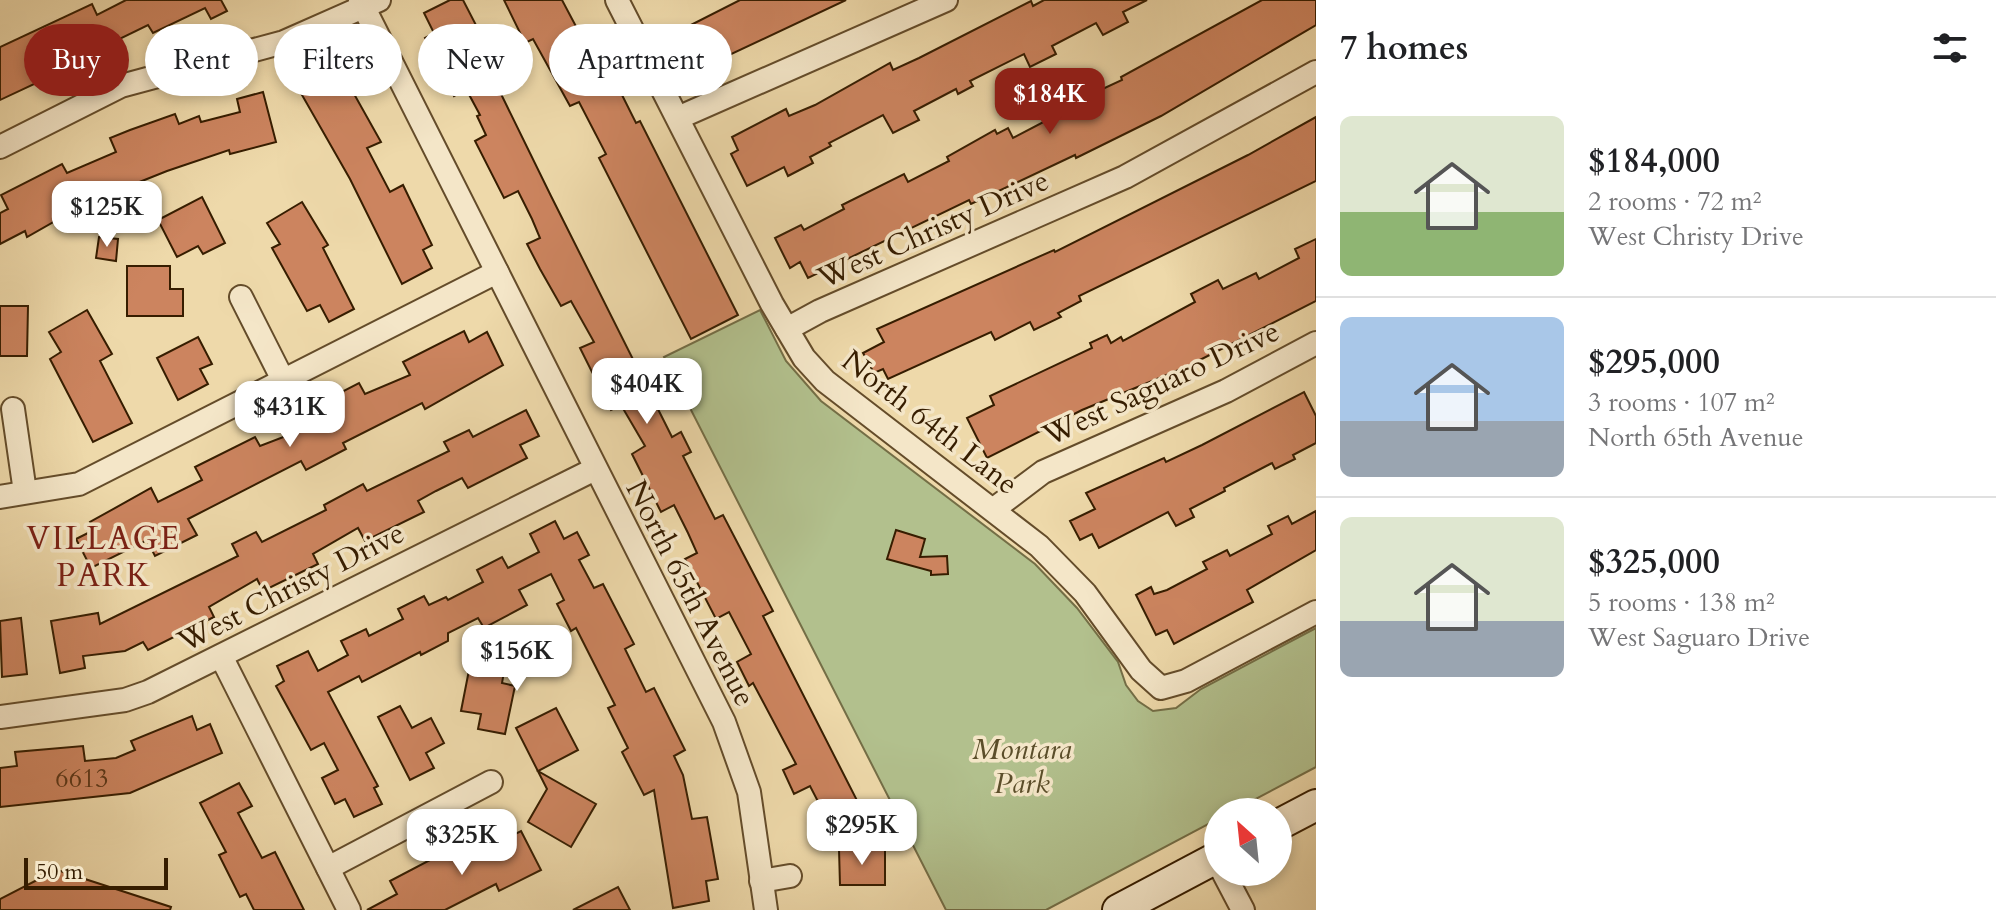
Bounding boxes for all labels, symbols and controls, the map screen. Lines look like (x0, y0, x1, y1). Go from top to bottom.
chip: Buy (24, 24, 129, 96)
chip: Rent (145, 24, 258, 96)
chip: Filters (274, 24, 402, 96)
chip: New (418, 24, 533, 96)
chip: Apartment (549, 24, 732, 96)
text: 7 homes (1340, 25, 1468, 71)
icon: filters (1928, 26, 1972, 70)
pin: $184K (994, 68, 1106, 136)
text: $184K (1013, 76, 1087, 111)
text: $184,000 (1588, 138, 1720, 184)
icon: home (1404, 148, 1500, 244)
street label: West Christy Drive (810, 160, 1055, 299)
pin: $125K (51, 181, 163, 249)
text: 2 rooms · 72 m² (1588, 184, 1761, 219)
text: $125K (70, 189, 144, 224)
text: West Christy Drive (1588, 219, 1804, 254)
street label: West Saguaro Drive (1035, 311, 1286, 457)
text: $295,000 (1588, 339, 1720, 385)
street label: North 64th Lane (833, 341, 1026, 504)
icon: home (1404, 349, 1500, 445)
pin: $404K (591, 358, 703, 426)
text: $404K (610, 366, 684, 401)
pin: $431K (234, 381, 346, 449)
text: 3 rooms · 107 m² (1588, 385, 1775, 420)
text: $431K (253, 389, 327, 424)
text: North 65th Avenue (1588, 420, 1804, 455)
street label: North 65th Avenue (616, 473, 765, 713)
street label: West Christy Drive (170, 513, 412, 663)
district label: VILLAGE PARK (27, 517, 182, 598)
text: $325,000 (1588, 539, 1720, 585)
icon: home (1404, 549, 1500, 645)
text: 5 rooms · 138 m² (1588, 585, 1775, 620)
text: West Saguaro Drive (1588, 620, 1810, 655)
pin: $156K (461, 625, 573, 693)
text: $156K (480, 633, 554, 668)
park label: Montara Park (972, 729, 1072, 804)
house number: 6613 (55, 761, 109, 796)
north arrow (1204, 798, 1292, 886)
map controls (1204, 798, 1292, 886)
pin: $295K (806, 799, 918, 867)
text: $295K (825, 807, 899, 842)
pin: $325K (406, 809, 518, 877)
text: $325K (425, 817, 499, 852)
scale bar (24, 854, 168, 890)
text: 50 m (36, 857, 83, 887)

